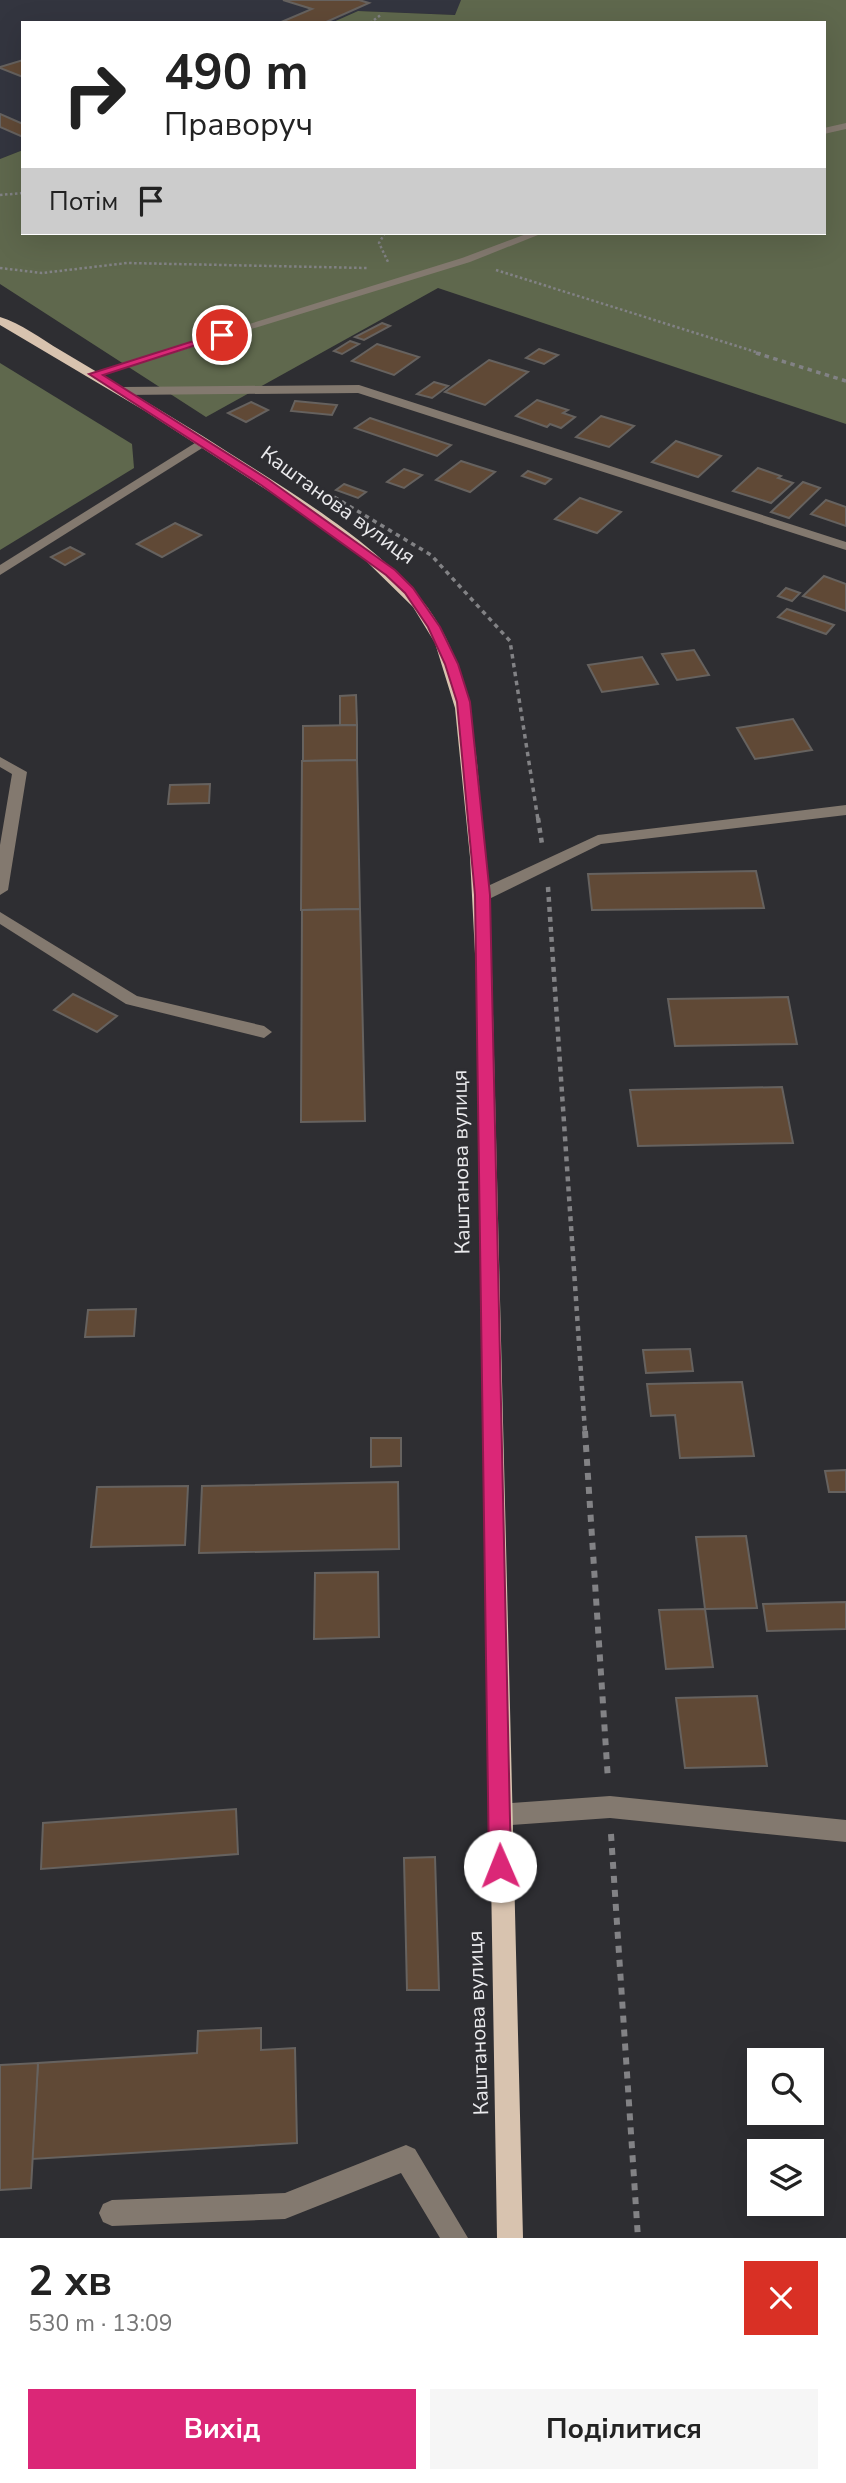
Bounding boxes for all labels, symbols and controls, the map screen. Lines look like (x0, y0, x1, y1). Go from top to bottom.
text: 490 m (164, 39, 308, 106)
icon: right (49, 49, 140, 140)
text: Праворуч (164, 103, 313, 146)
icon: arrive (132, 182, 170, 220)
text: Потім (49, 184, 118, 219)
pin (192, 305, 252, 365)
icon: arrive (203, 316, 241, 354)
street label: Каштанова вулиця (255, 439, 421, 571)
street label: Каштанова вулиця (445, 1069, 477, 1255)
position arrow (463, 1829, 537, 1903)
street label: Каштанова вулиця (461, 1930, 495, 2116)
map controls (747, 2048, 824, 2216)
button: search (747, 2048, 824, 2125)
button: layers (747, 2139, 824, 2216)
text: 2 хв (28, 2253, 112, 2310)
button: close (744, 2261, 818, 2335)
text: 530 m · 13:09 (28, 2308, 173, 2339)
button: Вихід (28, 2389, 416, 2469)
button: Поділитися (430, 2389, 818, 2469)

